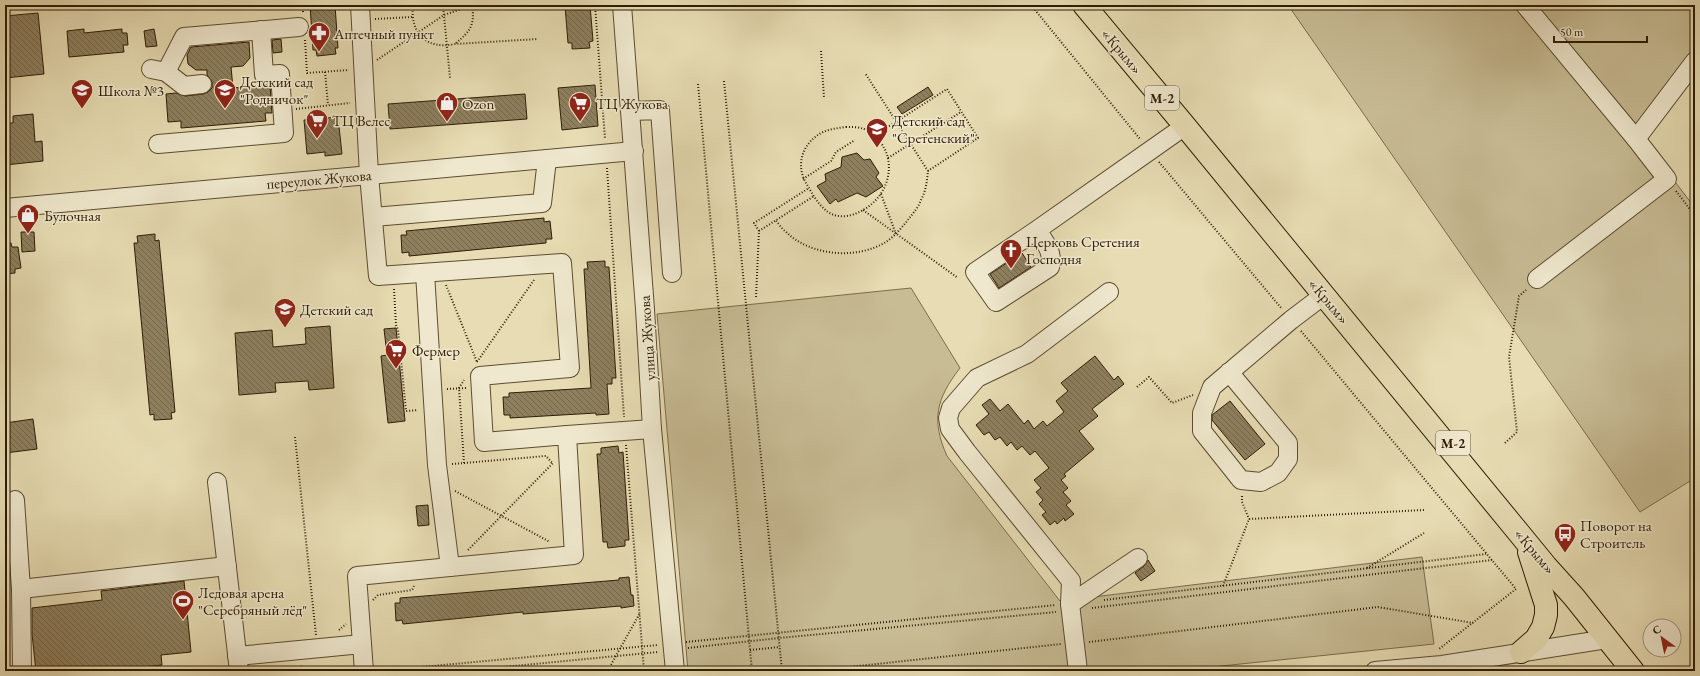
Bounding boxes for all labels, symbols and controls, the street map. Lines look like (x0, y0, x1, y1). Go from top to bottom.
scale bar (1554, 18, 1647, 44)
pharmacy icon: Аптечный пункт (306, 20, 332, 53)
place label: Аптечный пункт (333, 24, 434, 43)
street label: «Крым» (1097, 24, 1147, 78)
text: 50 m (1560, 24, 1584, 40)
place label: Детский сад "Родничок" (240, 72, 313, 108)
school or university icon: Школа №3 (69, 77, 95, 110)
school or university icon: Детский сад "Родничок" (212, 77, 238, 110)
place label: Школа №3 (98, 81, 164, 100)
road number: М-2 (1145, 86, 1179, 110)
shop icon: Ozon (434, 90, 460, 123)
supermarket icon: ТЦ Жукова (567, 90, 593, 123)
place label: Ozon (462, 94, 495, 113)
place label: ТЦ Жукова (596, 94, 668, 113)
supermarket icon: ТЦ Велес (304, 107, 330, 140)
place label: ТЦ Велес (332, 111, 390, 130)
place label: Детский сад "Сретенский" (892, 111, 975, 147)
school or university icon: Детский сад "Сретенский" (864, 116, 890, 149)
street label: переулок Жукова (266, 165, 372, 193)
shop icon: Булочная (15, 202, 41, 235)
place label: Булочная (44, 206, 101, 225)
place label: Церковь Сретения Господня (1026, 232, 1140, 268)
church icon: Церковь Сретения Господня (998, 237, 1024, 270)
street label: «Крым» (1304, 274, 1354, 328)
street label: улица Жукова (635, 295, 659, 381)
school or university icon: Детский сад (272, 296, 298, 329)
place label: Детский сад (300, 300, 373, 319)
supermarket icon: Фермер (383, 337, 409, 370)
place label: Фермер (412, 341, 460, 360)
road number: М-2 (1436, 431, 1470, 455)
place label: Поворот на Строитель (1580, 516, 1652, 552)
bus stop icon: Поворот на Строитель (1552, 521, 1578, 554)
street label: «Крым» (1510, 524, 1560, 578)
place label: Ледовая арена "Серебряный лёд" (198, 583, 307, 619)
sports icon: Ледовая арена "Серебряный лёд" (170, 588, 196, 621)
north arrow (1642, 618, 1682, 658)
text: С (1649, 622, 1664, 638)

